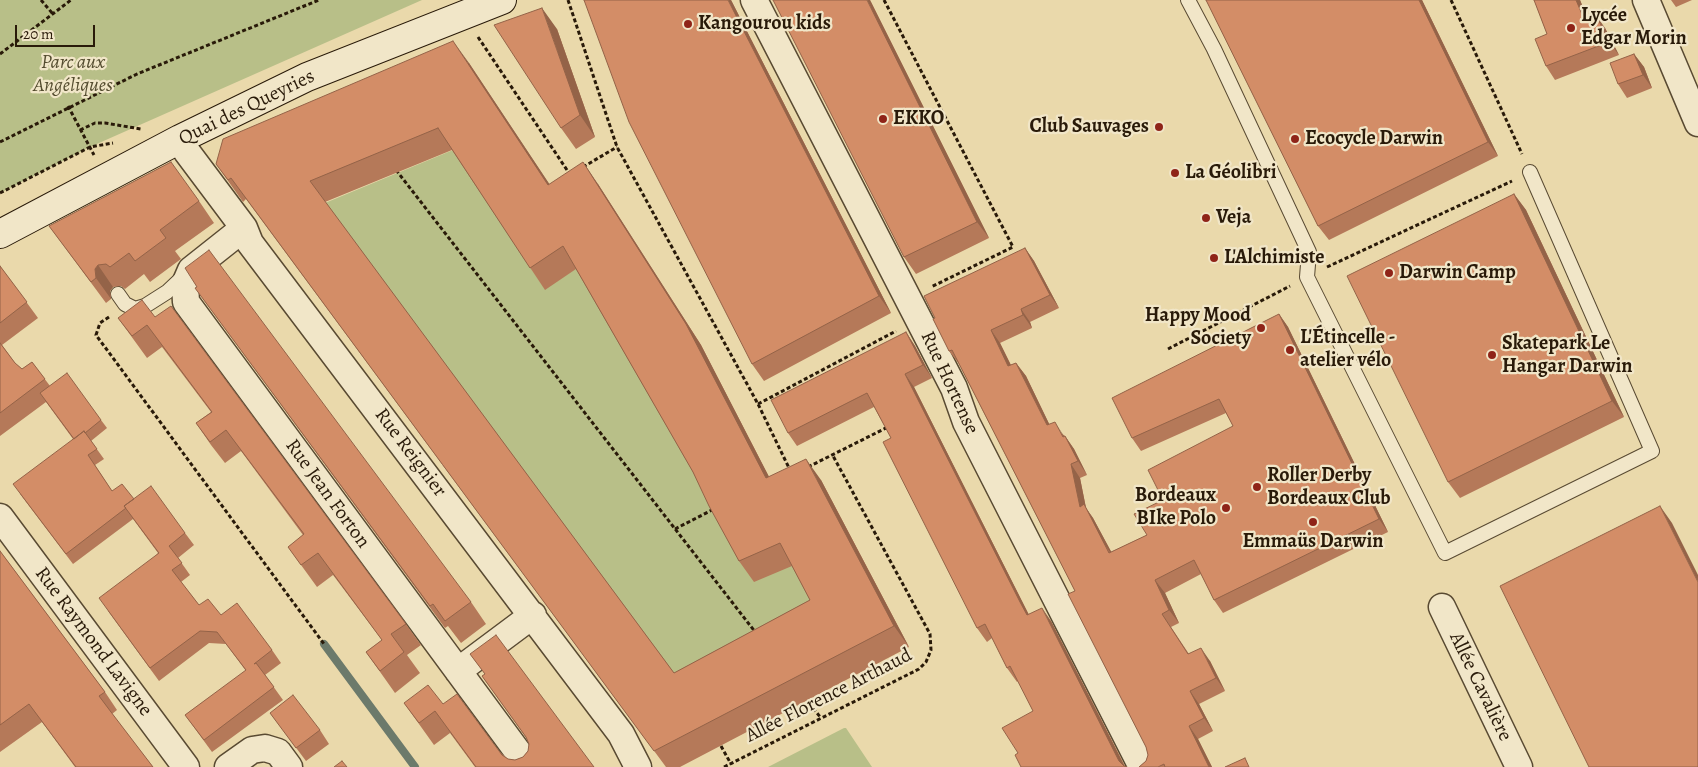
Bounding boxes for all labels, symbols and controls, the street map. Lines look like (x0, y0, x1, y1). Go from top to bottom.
place label: Lycée Edgar Morin (1581, 4, 1687, 51)
place label: Kangourou kids (698, 12, 831, 36)
scale bar (18, 15, 98, 47)
marker: Kangourou kids (682, 18, 694, 30)
marker: Lycée Edgar Morin (1565, 22, 1577, 34)
text: 20 m (23, 24, 54, 44)
park label: Parc aux Angéliques (33, 51, 113, 98)
street label: Quai des Queyries (175, 65, 319, 151)
place label: EKKO (893, 107, 944, 131)
marker: EKKO (877, 113, 889, 125)
place label: Club Sauvages (1029, 115, 1149, 139)
marker: Club Sauvages (1153, 121, 1165, 133)
place label: Ecocycle Darwin (1305, 127, 1443, 151)
marker: Ecocycle Darwin (1289, 133, 1301, 145)
place label: La Géolibri (1185, 161, 1276, 185)
marker: La Géolibri (1169, 167, 1181, 179)
place label: Veja (1216, 206, 1251, 230)
marker: Veja (1200, 212, 1212, 224)
place label: L'Alchimiste (1224, 246, 1325, 270)
marker: L'Alchimiste (1208, 252, 1220, 264)
place label: Darwin Camp (1399, 261, 1516, 285)
marker: Darwin Camp (1383, 267, 1395, 279)
place label: Happy Mood Society (1145, 304, 1251, 351)
marker: Happy Mood Society (1255, 322, 1267, 334)
place label: L'Étincelle - atelier vélo (1300, 326, 1396, 373)
street label: Rue Hortense (915, 328, 983, 438)
place label: Skatepark Le Hangar Darwin (1502, 332, 1633, 379)
marker: L'Étincelle - atelier vélo (1284, 344, 1296, 356)
marker: Skatepark Le Hangar Darwin (1486, 349, 1498, 361)
street label: Rue Reignier (369, 404, 451, 502)
street label: Rue Jean Forton (279, 435, 375, 553)
place label: Roller Derby Bordeaux Club (1267, 464, 1391, 511)
marker: Roller Derby Bordeaux Club (1251, 481, 1263, 493)
place label: Bordeaux BIke Polo (1135, 484, 1216, 531)
marker: Bordeaux BIke Polo (1220, 502, 1232, 514)
marker: Emmaüs Darwin (1307, 516, 1319, 528)
place label: Emmaüs Darwin (1243, 530, 1383, 554)
street label: Rue Raymond Lavigne (29, 563, 157, 721)
street label: Allée Cavalière (1443, 629, 1517, 745)
street label: Allée Florence Arthaud (742, 644, 916, 748)

